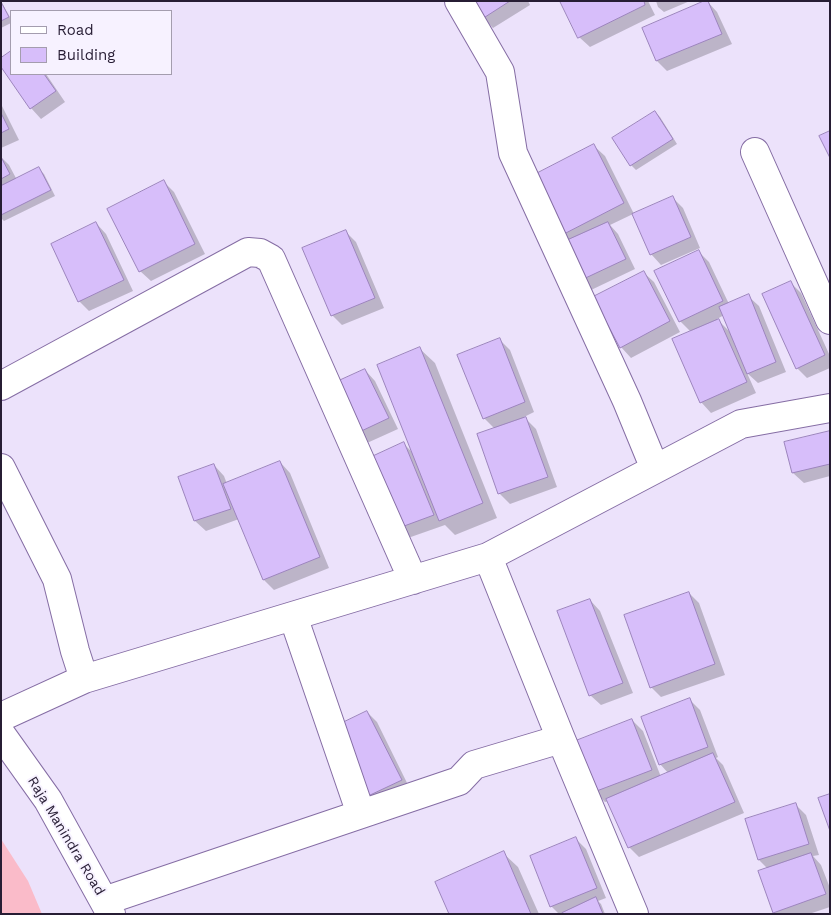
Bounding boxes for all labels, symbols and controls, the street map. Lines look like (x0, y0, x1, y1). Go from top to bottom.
legend (10, 10, 172, 75)
text: Road (57, 21, 94, 39)
text: Building (57, 46, 115, 64)
street label: Raja Manindra Road (24, 774, 108, 898)

